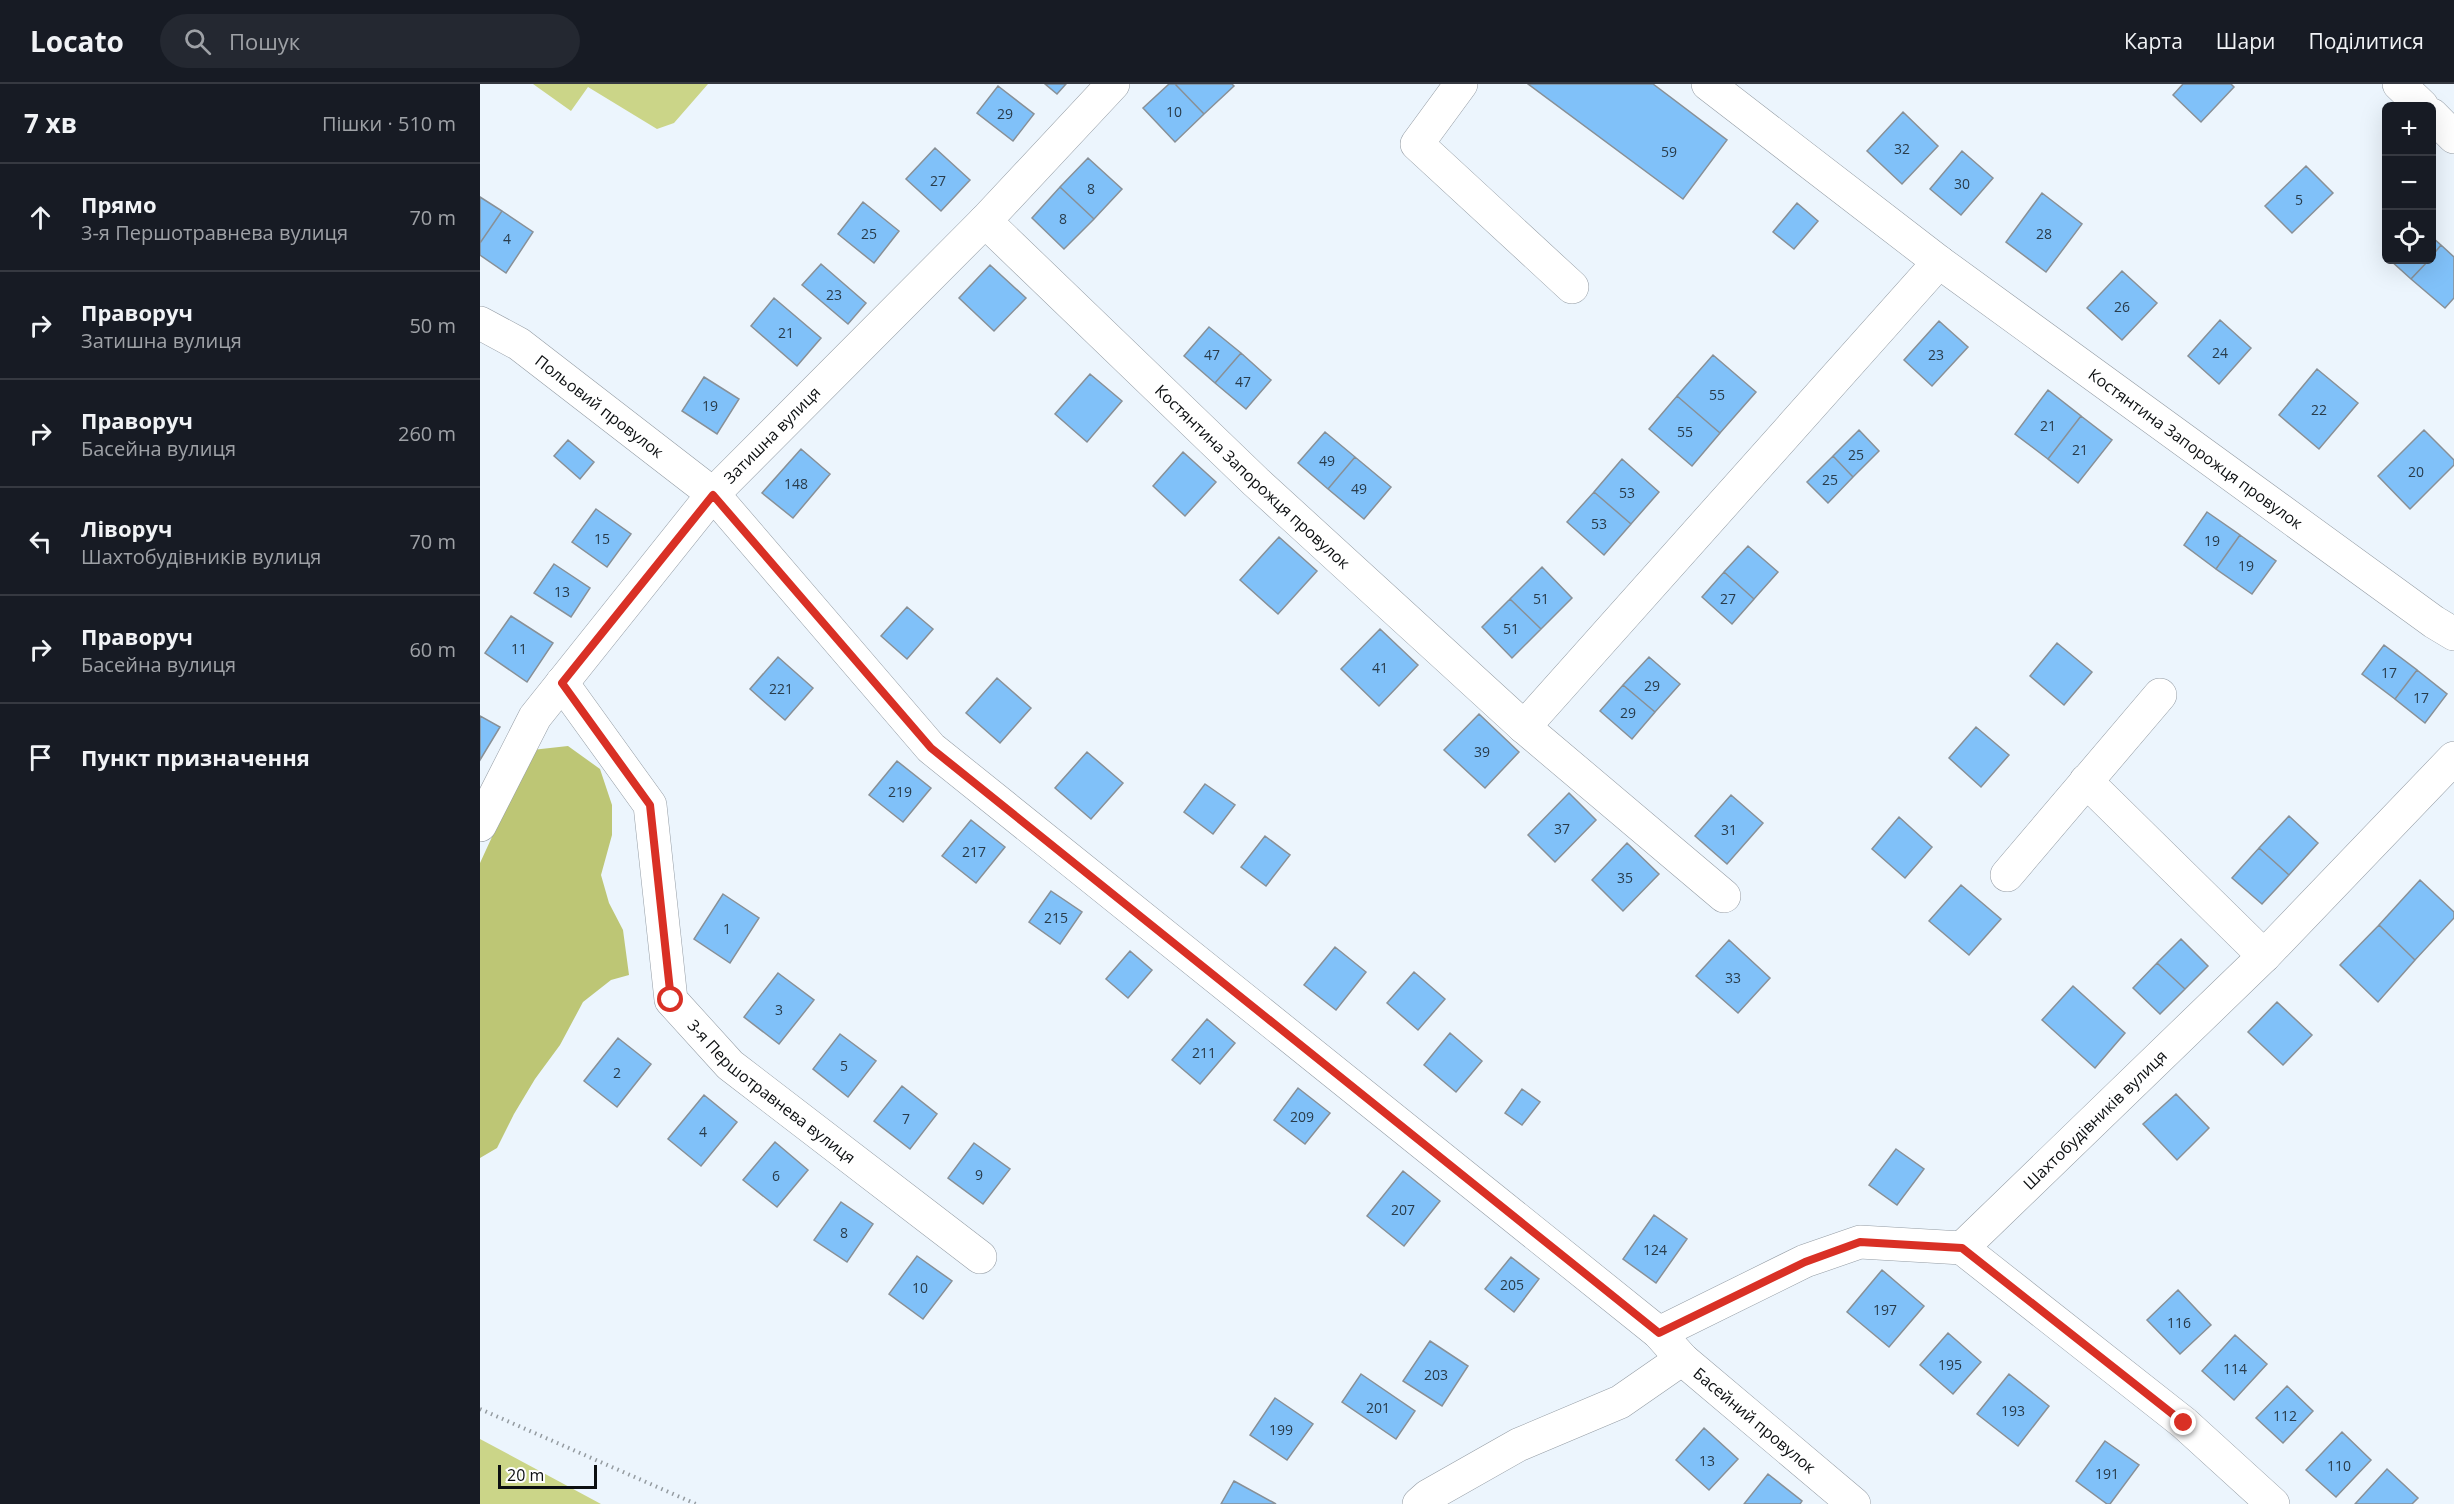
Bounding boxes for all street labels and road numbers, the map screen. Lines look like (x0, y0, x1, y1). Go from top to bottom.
street label: Польовий провулок (531, 350, 669, 463)
street label: Костянтина Запорожця провулок (2084, 363, 2308, 534)
street label: Костянтина Запорожця провулок (1150, 380, 1355, 574)
street label: Затишна вулиця (719, 382, 825, 488)
street label: 3-я Першотравнева вулиця (683, 1014, 860, 1168)
street label: Шахтобудівників вулиця (2018, 1045, 2172, 1194)
street label: Басейний провулок (1689, 1362, 1821, 1479)

